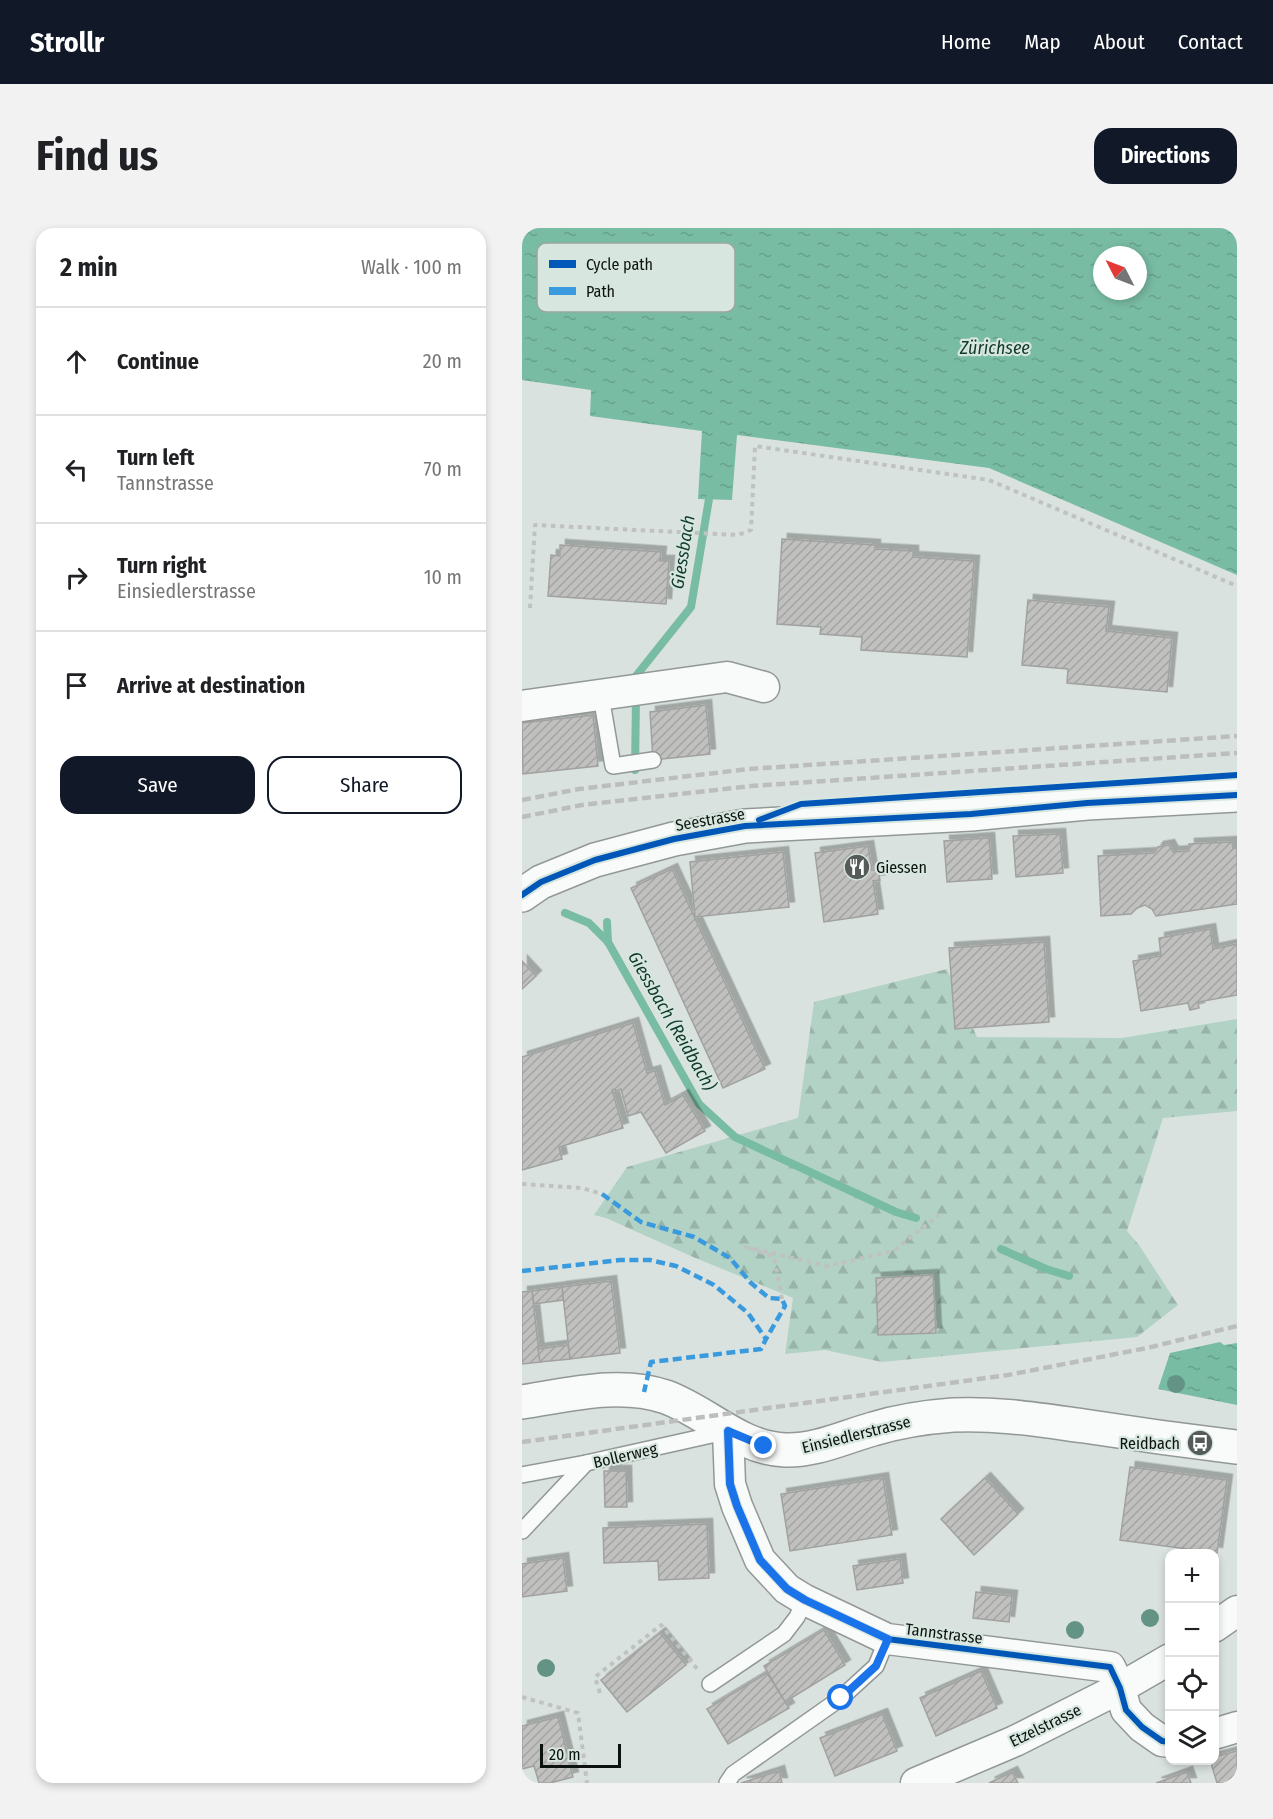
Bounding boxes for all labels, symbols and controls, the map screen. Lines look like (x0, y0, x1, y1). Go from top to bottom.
text: Strollr (30, 26, 104, 59)
text: Home (941, 29, 991, 55)
text: Map (1024, 29, 1061, 55)
text: About (1094, 29, 1145, 55)
text: Contact (1178, 29, 1243, 55)
button: Directions (1094, 128, 1237, 184)
text: Find us (36, 131, 158, 181)
legend (537, 243, 735, 312)
north arrow (1093, 246, 1147, 300)
text: 2 min (60, 252, 118, 283)
text: Walk · 100 m (361, 255, 462, 279)
text: Cycle path (586, 255, 653, 274)
text: Path (586, 282, 615, 301)
water label: Zürichsee (959, 337, 1030, 359)
icon: ahead (60, 345, 93, 378)
text: Continue (117, 348, 199, 375)
text: 20 m (423, 349, 462, 373)
text: Turn left (117, 444, 195, 471)
icon: left (60, 453, 93, 486)
text: 70 m (424, 457, 462, 481)
text: Tannstrasse (117, 471, 214, 495)
water label: Giessbach (666, 514, 700, 590)
text: Turn right (117, 552, 206, 579)
icon: right (60, 561, 93, 594)
text: 10 m (424, 565, 462, 589)
text: Einsiedlerstrasse (117, 579, 256, 603)
icon: arrive (60, 669, 93, 702)
text: Arrive at destination (117, 672, 305, 699)
button: Save (60, 756, 255, 814)
button: Share (267, 756, 462, 814)
street label: Seestrasse (674, 804, 746, 835)
restaurant icon: Giessen (842, 852, 872, 882)
place label: Giessen (876, 858, 927, 877)
water label: Giessbach (Reidbach) (623, 948, 721, 1094)
street label: Einsiedlerstrasse (800, 1412, 912, 1457)
bus stop icon: Reidbach (1185, 1428, 1215, 1458)
route end (750, 1432, 776, 1458)
place label: Reidbach (1120, 1434, 1180, 1453)
street label: Bollerweg (591, 1439, 659, 1472)
map controls (1165, 1549, 1219, 1765)
button: + (1165, 1549, 1219, 1603)
button: − (1165, 1603, 1219, 1657)
street label: Tannstrasse (904, 1619, 984, 1648)
button: locate (1165, 1657, 1219, 1711)
route start (827, 1684, 853, 1710)
street label: Etzelstrasse (1006, 1700, 1084, 1751)
button: layers (1165, 1711, 1219, 1765)
scale bar (540, 1741, 621, 1768)
text: 20 m (549, 1745, 580, 1764)

